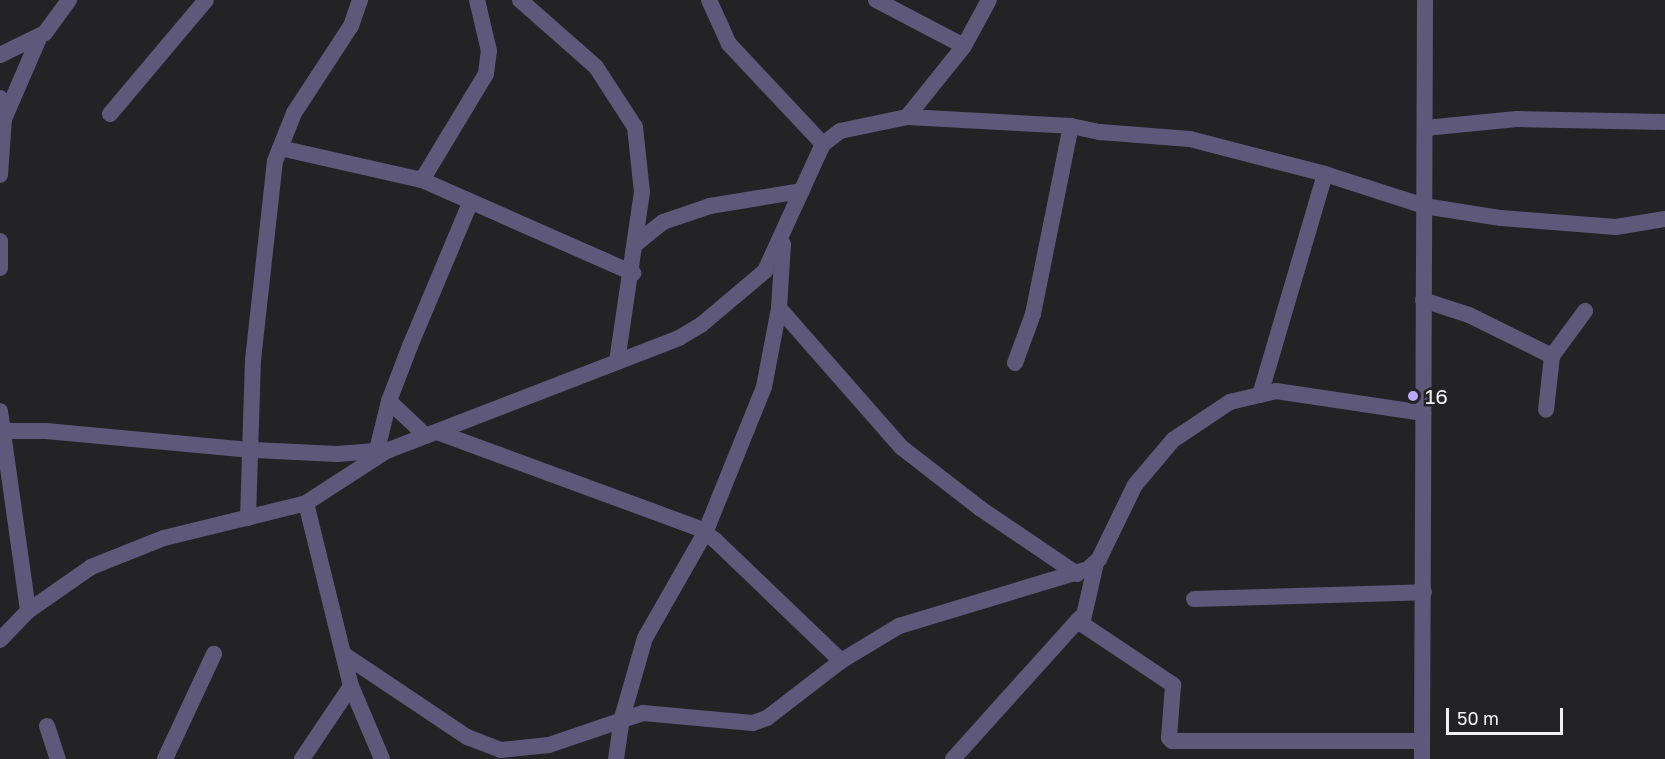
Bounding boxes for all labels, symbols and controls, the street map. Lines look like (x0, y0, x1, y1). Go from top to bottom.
place label: 16 (1425, 383, 1448, 409)
marker: 16 (1406, 389, 1420, 403)
scale bar (1449, 696, 1566, 734)
text: 50 m (1457, 707, 1499, 729)

